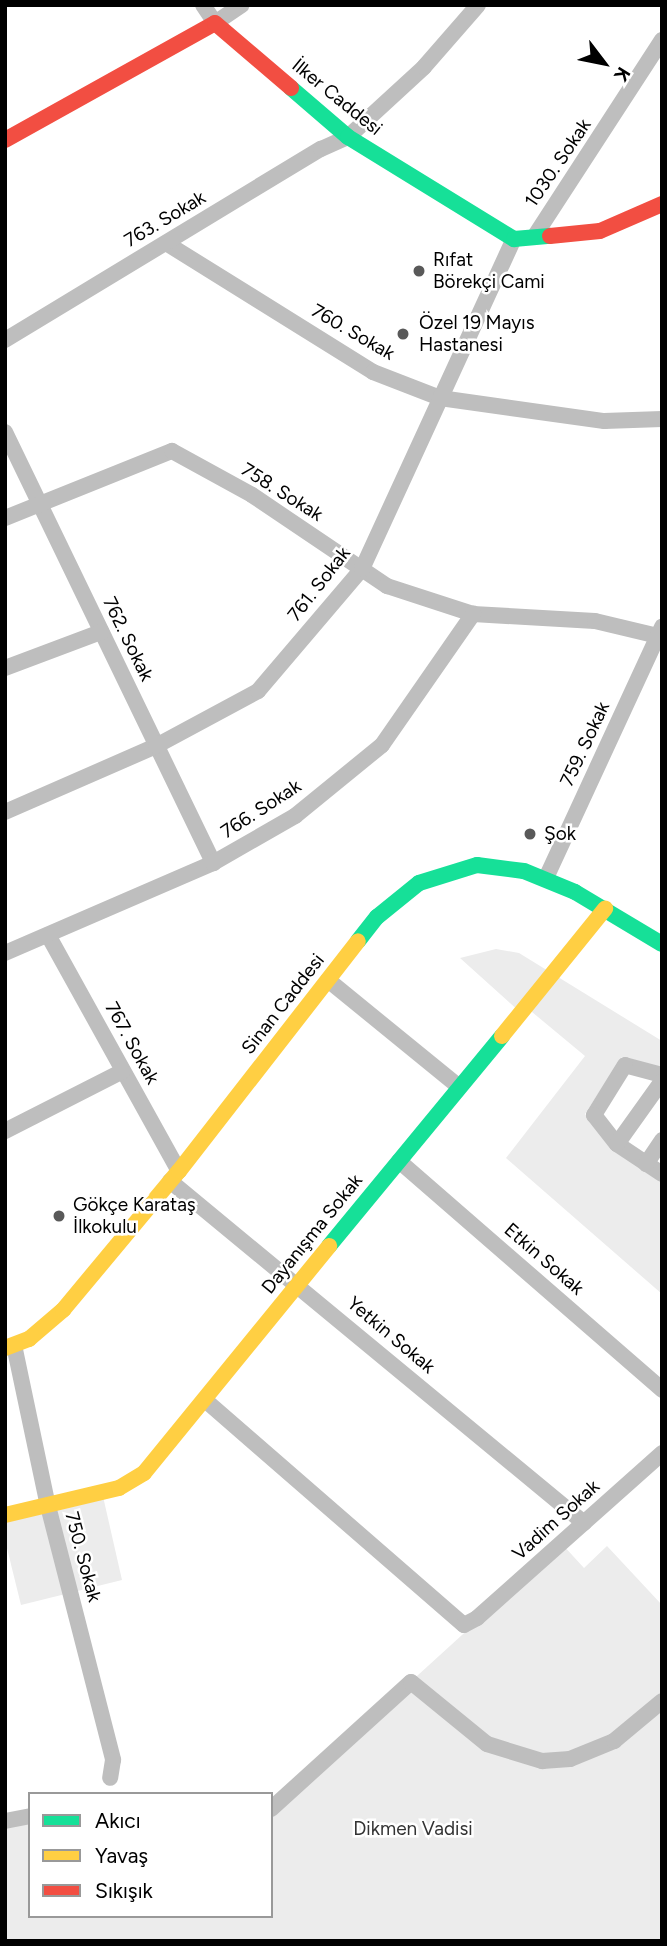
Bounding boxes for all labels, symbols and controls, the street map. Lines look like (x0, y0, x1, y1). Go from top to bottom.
north arrow (569, 28, 639, 98)
street label: İlker Caddesi (287, 54, 387, 140)
text: K (609, 63, 635, 86)
street label: 1030. Sokak (520, 114, 596, 212)
street label: 763. Sokak (120, 186, 210, 252)
place label: Rıfat Börekçi Cami (433, 249, 545, 293)
marker: Rıfat Börekçi Cami (411, 263, 427, 279)
street label: 760. Sokak (307, 299, 399, 365)
place label: Özel 19 Mayıs Hastanesi (419, 312, 534, 356)
marker: Özel 19 Mayıs Hastanesi (393, 324, 413, 344)
street label: 758. Sokak (237, 458, 327, 526)
street label: 761. Sokak (283, 542, 355, 626)
street label: 762. Sokak (98, 593, 158, 685)
street label: 759. Sokak (555, 698, 615, 790)
street label: 766. Sokak (217, 775, 305, 843)
place label: Şok (544, 823, 576, 845)
marker: Şok (522, 826, 538, 842)
street label: Sinan Caddesi (237, 949, 329, 1059)
street label: 767. Sokak (100, 998, 164, 1088)
street label: Dayanışma Sokak (257, 1170, 367, 1298)
place label: Gökçe Karataş İlkokulu (73, 1194, 196, 1238)
marker: Gökçe Karataş İlkokulu (51, 1208, 67, 1224)
street label: Etkin Sokak (500, 1218, 588, 1300)
street label: Yetkin Sokak (343, 1292, 439, 1378)
street label: Vadim Sokak (508, 1475, 604, 1565)
street label: 750. Sokak (60, 1509, 106, 1605)
legend (28, 1792, 273, 1918)
text: Akıcı (95, 1808, 141, 1833)
park label: Dikmen Vadisi (353, 1818, 473, 1840)
text: Yavaş (95, 1843, 148, 1868)
text: Sıkışık (95, 1878, 153, 1903)

